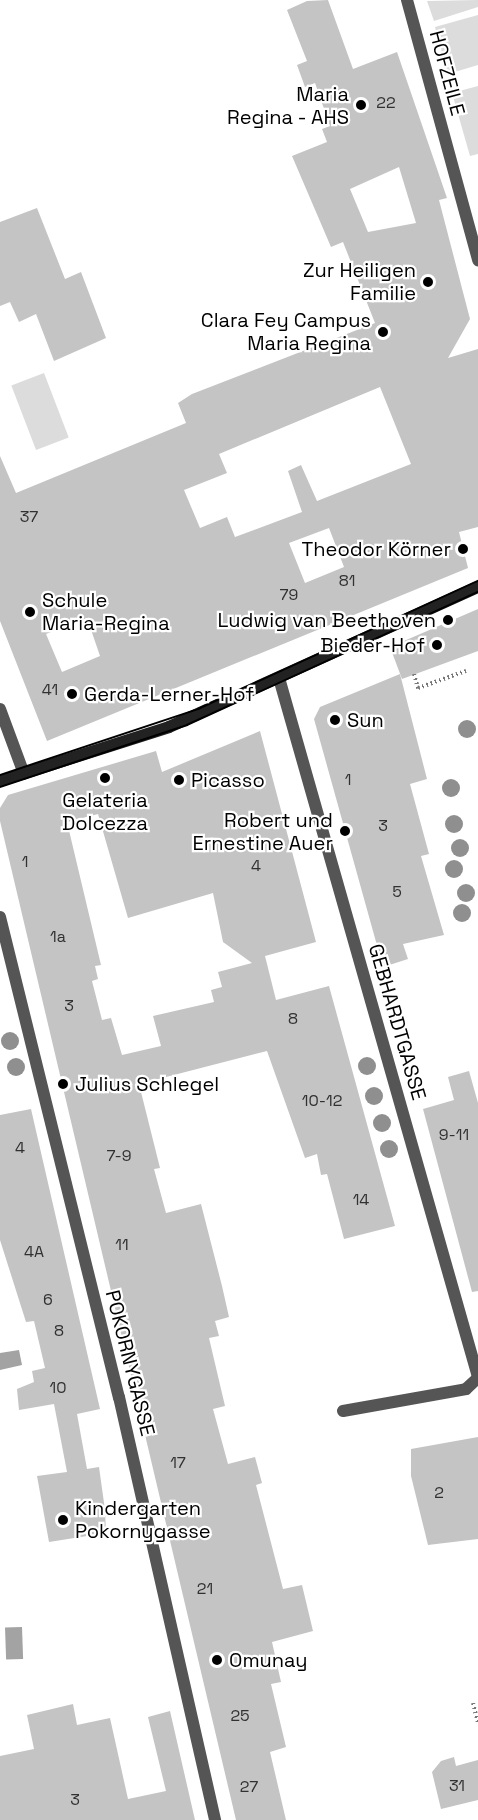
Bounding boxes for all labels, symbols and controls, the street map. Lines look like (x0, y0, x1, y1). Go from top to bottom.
street label: HOFZEILE (424, 28, 470, 118)
place label: Maria Regina - AHS (226, 82, 349, 129)
house number: 22 (376, 93, 396, 113)
marker: Maria Regina - AHS (354, 98, 368, 112)
place label: Zur Heiligen Familie (303, 258, 416, 305)
marker: Zur Heiligen Familie (421, 275, 435, 289)
place label: Clara Fey Campus Maria Regina (201, 308, 371, 355)
marker: Clara Fey Campus Maria Regina (376, 325, 390, 339)
house number: 37 (20, 507, 38, 527)
place label: Theodor Körner (302, 537, 451, 561)
marker: Theodor Körner (456, 542, 470, 556)
house number: 81 (339, 571, 355, 591)
house number: 79 (280, 585, 298, 605)
place label: Schule Maria-Regina (42, 588, 170, 635)
marker: Schule Maria-Regina (23, 605, 37, 619)
place label: Ludwig van Beethoven (217, 608, 436, 632)
marker: Ludwig van Beethoven (441, 613, 455, 627)
place label: Bieder-Hof (320, 633, 425, 657)
marker: Bieder-Hof (430, 638, 444, 652)
house number: 41 (42, 680, 58, 700)
place label: Gerda-Lerner-Hof (84, 682, 254, 706)
marker: Gerda-Lerner-Hof (65, 687, 79, 701)
place label: Sun (347, 708, 384, 732)
marker: Sun (328, 713, 342, 727)
place label: Picasso (191, 768, 265, 792)
house number: 1 (345, 770, 351, 790)
marker: Gelateria Dolcezza (98, 771, 112, 785)
marker: Picasso (172, 773, 186, 787)
place label: Gelateria Dolcezza (62, 788, 148, 835)
place label: Robert und Ernestine Auer (192, 808, 333, 855)
house number: 3 (378, 816, 388, 836)
marker: Robert und Ernestine Auer (338, 824, 352, 838)
house number: 1 (22, 852, 28, 872)
house number: 4 (251, 856, 261, 876)
house number: 5 (392, 882, 402, 902)
house number: 1a (50, 927, 66, 947)
street label: GEBHARDTGASSE (363, 941, 431, 1103)
house number: 3 (64, 996, 74, 1016)
house number: 8 (288, 1009, 298, 1029)
place label: Julius Schlegel (75, 1072, 219, 1096)
marker: Julius Schlegel (56, 1077, 70, 1091)
house number: 10-12 (302, 1091, 342, 1111)
house number: 9-11 (439, 1125, 469, 1145)
house number: 4 (15, 1138, 25, 1158)
house number: 7-9 (106, 1146, 132, 1166)
house number: 14 (353, 1190, 369, 1210)
house number: 11 (115, 1235, 129, 1255)
house number: 4A (24, 1242, 44, 1262)
street label: POKORNYGASSE (100, 1288, 160, 1438)
house number: 6 (43, 1290, 53, 1310)
house number: 8 (54, 1321, 64, 1341)
house number: 10 (50, 1378, 66, 1398)
house number: 17 (170, 1453, 186, 1473)
house number: 2 (434, 1483, 444, 1503)
place label: Kindergarten Pokornygasse (75, 1496, 211, 1543)
marker: Kindergarten Pokornygasse (56, 1513, 70, 1527)
house number: 21 (197, 1579, 213, 1599)
place label: Omunay (229, 1648, 307, 1672)
marker: Omunay (210, 1653, 224, 1667)
house number: 25 (230, 1706, 250, 1726)
house number: 31 (449, 1776, 465, 1796)
house number: 27 (240, 1777, 258, 1797)
house number: 3 (70, 1790, 80, 1810)

